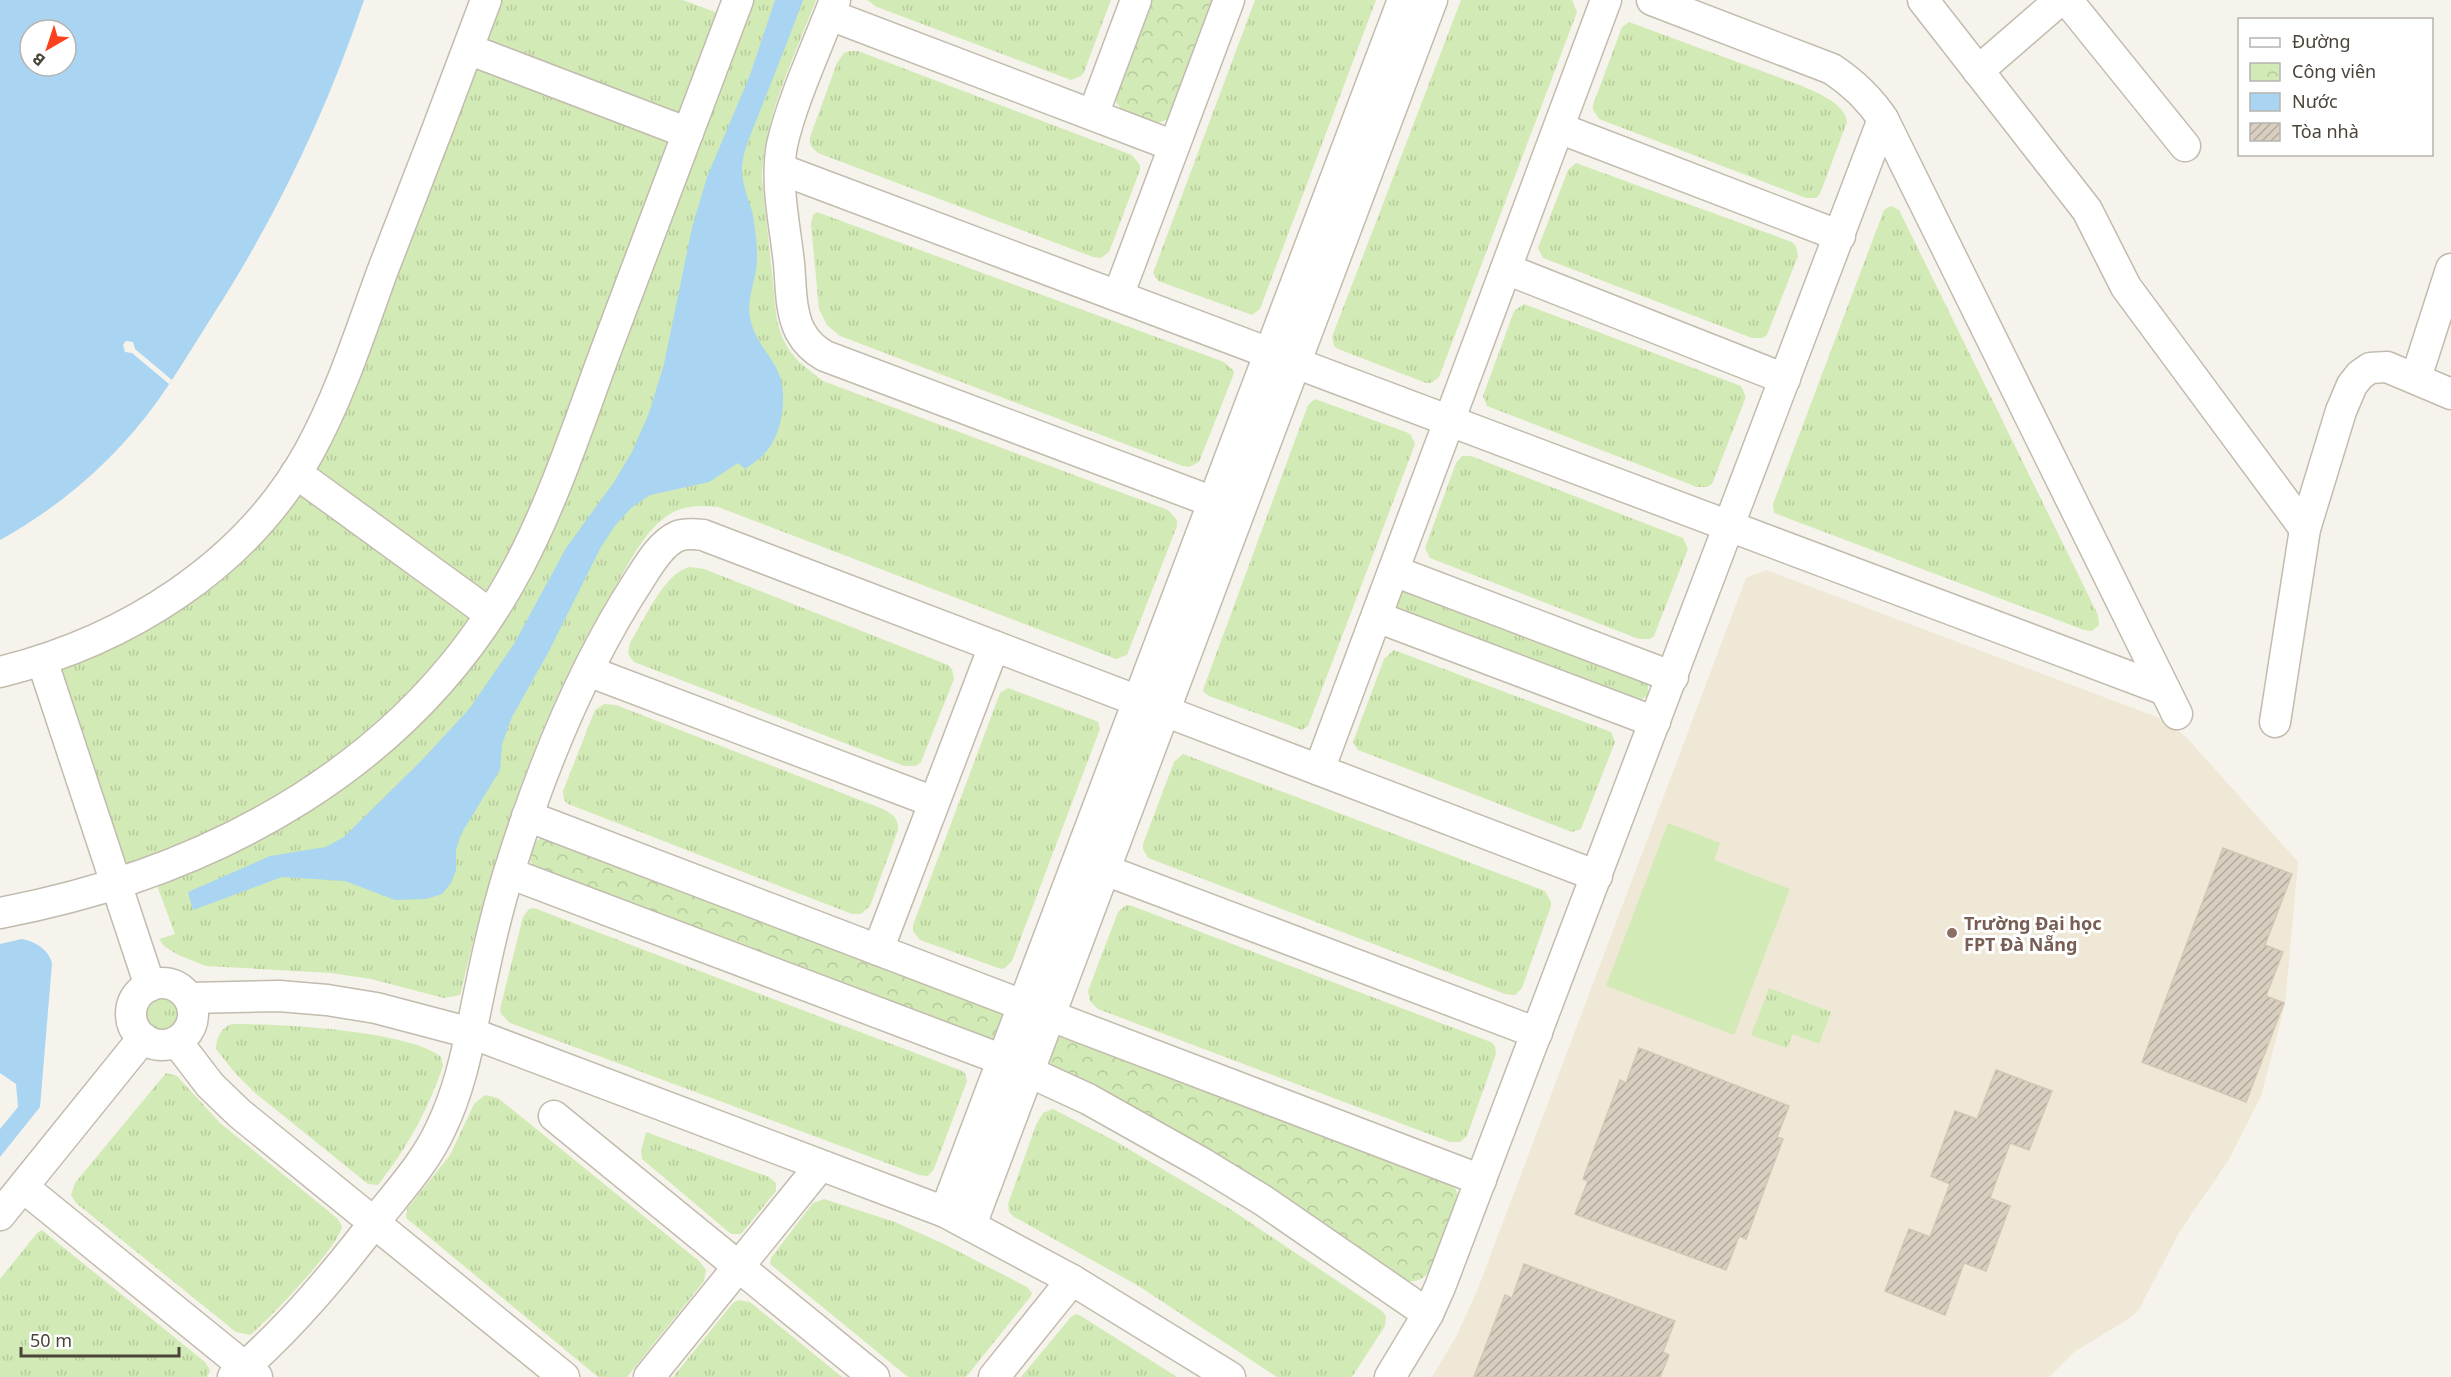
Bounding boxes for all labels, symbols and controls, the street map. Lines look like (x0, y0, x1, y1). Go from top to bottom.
north arrow (18, 18, 78, 78)
legend (2238, 18, 2433, 156)
text: Đường (2292, 29, 2351, 53)
text: B (28, 48, 50, 72)
text: Công viên (2292, 59, 2376, 83)
text: Nước (2292, 89, 2338, 113)
text: Tòa nhà (2292, 119, 2359, 143)
place label: Trường Đại học FPT Đà Nẵng (1964, 911, 2101, 956)
marker: Trường Đại học FPT Đà Nẵng (1945, 926, 1959, 940)
scale bar (21, 1320, 178, 1358)
text: 50 m (30, 1328, 72, 1352)

